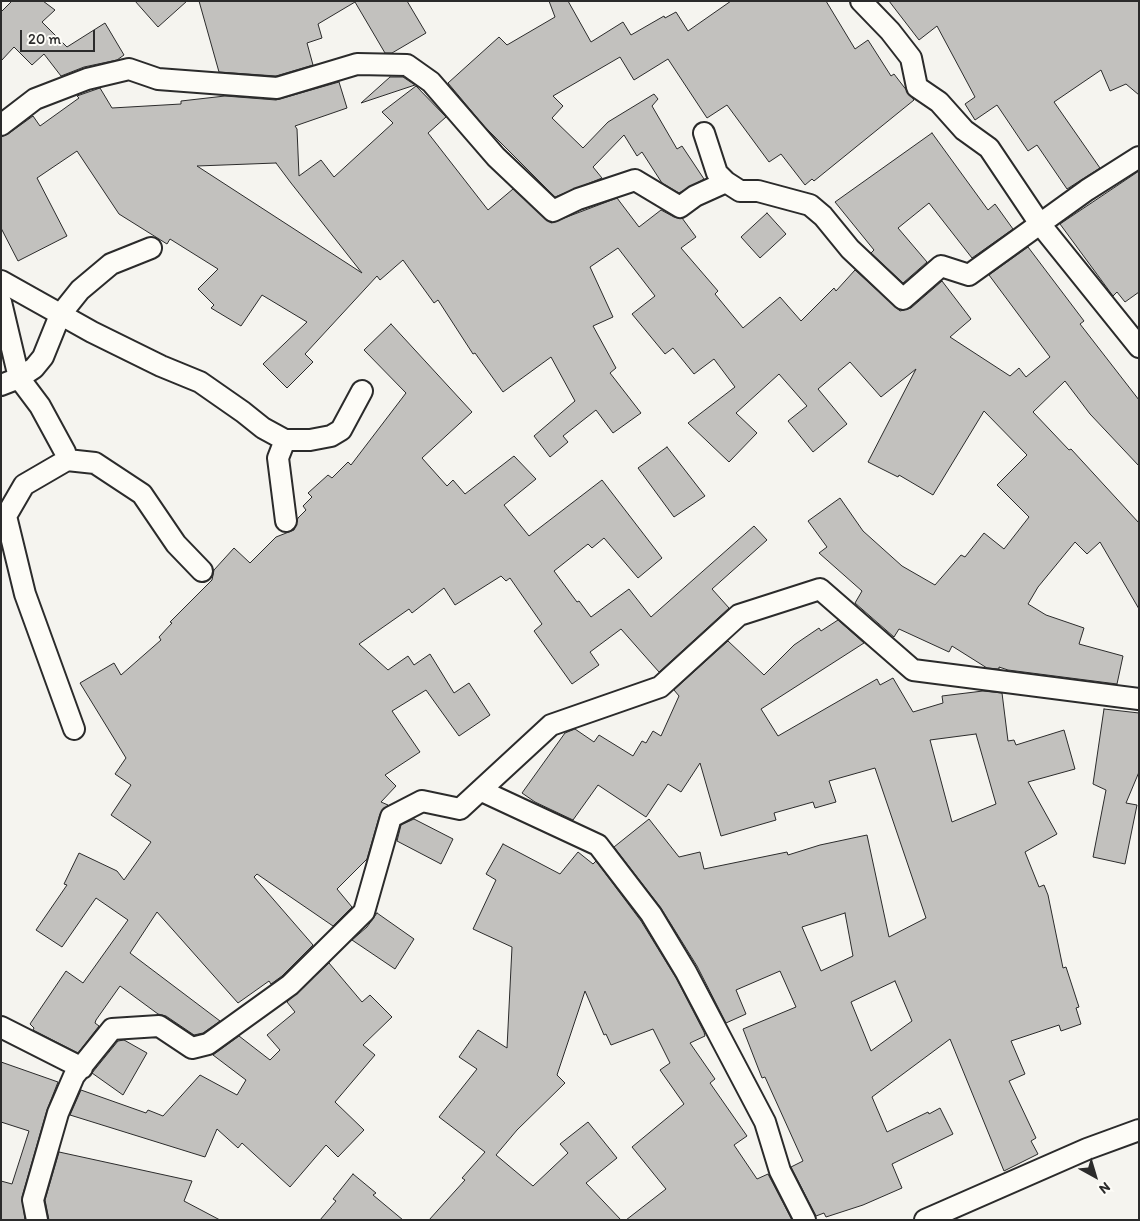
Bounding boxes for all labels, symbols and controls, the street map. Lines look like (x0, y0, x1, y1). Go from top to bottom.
scale bar (22, 20, 98, 52)
text: 20 m (28, 30, 61, 48)
north arrow (1070, 1151, 1120, 1201)
text: N (1096, 1178, 1114, 1198)

